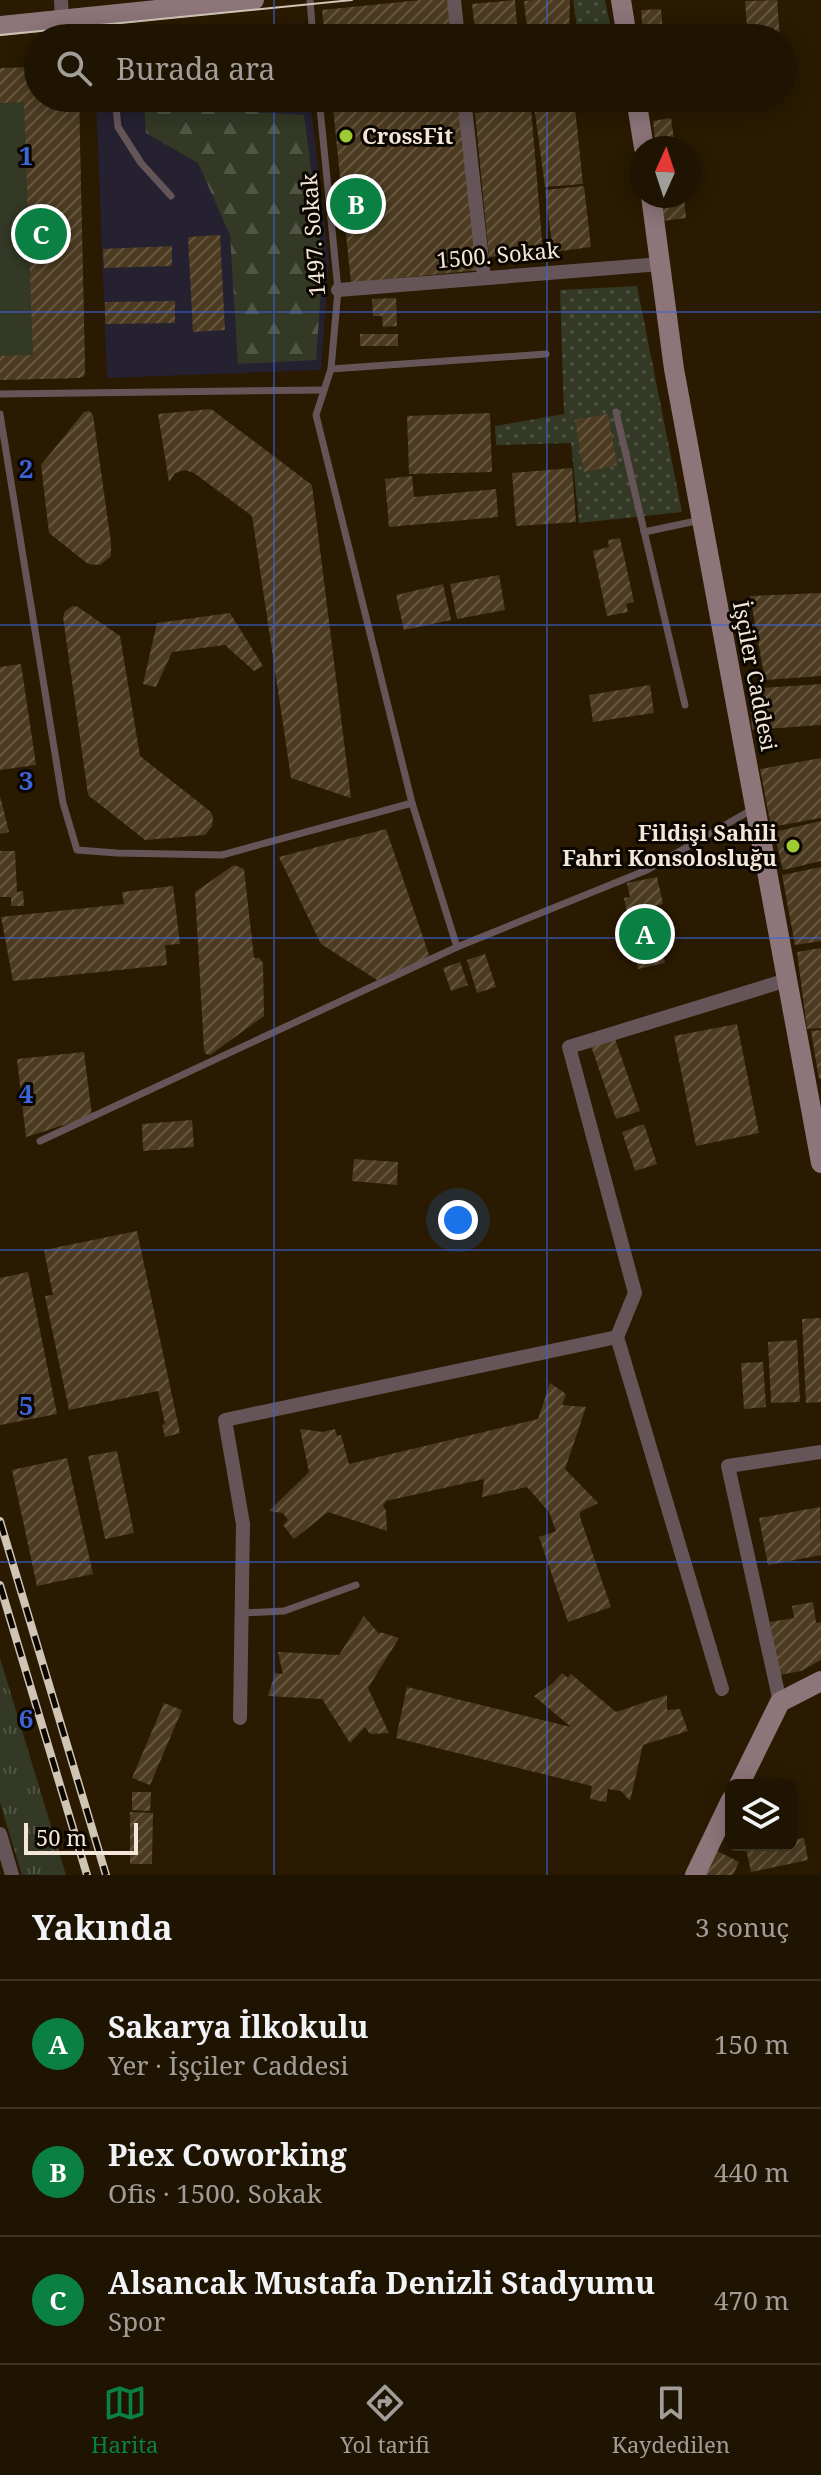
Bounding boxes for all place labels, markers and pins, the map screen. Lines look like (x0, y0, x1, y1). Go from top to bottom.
place label: CrossFit (362, 120, 453, 150)
marker: CrossFit (337, 127, 355, 145)
pin: B (330, 174, 382, 234)
pin: C (15, 204, 67, 264)
place label: Fildişi Sahili Fahri Konsolosluğu (562, 817, 777, 872)
marker: Fildişi Sahili Fahri Konsolosluğu (784, 837, 802, 855)
pin: A (619, 904, 671, 964)

